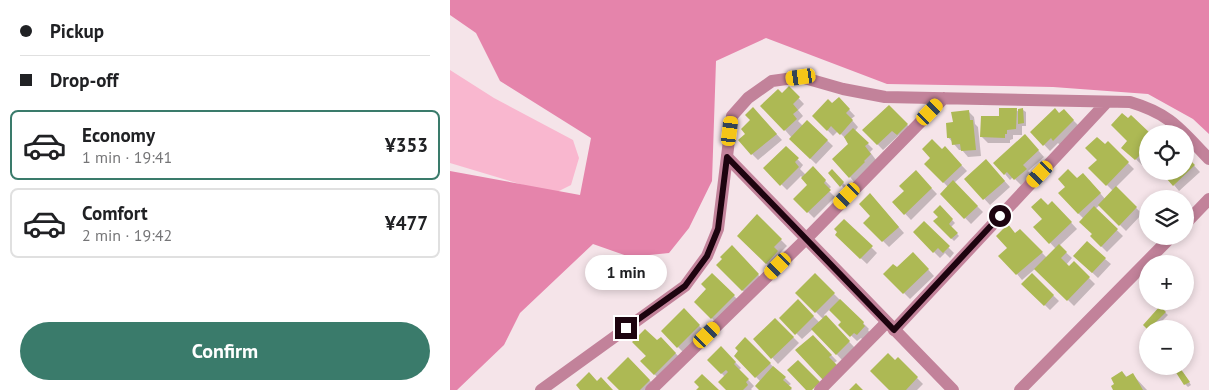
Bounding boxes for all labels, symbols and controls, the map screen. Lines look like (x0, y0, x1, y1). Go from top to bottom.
text: Pickup (50, 19, 104, 43)
car (785, 67, 816, 87)
text: Drop-off (50, 68, 118, 92)
car (914, 96, 945, 128)
car (720, 115, 739, 147)
icon: car (22, 123, 67, 168)
text: Economy (82, 123, 155, 147)
map controls (1139, 125, 1194, 375)
button: locate (1139, 125, 1194, 180)
text: ¥353 (385, 133, 428, 157)
text: 1 min · 19:41 (82, 147, 172, 167)
car (1024, 158, 1055, 190)
car (831, 180, 862, 212)
button: layers (1139, 190, 1194, 245)
icon: car (22, 201, 67, 246)
text: Comfort (82, 201, 148, 225)
route start (989, 205, 1011, 227)
text: ¥477 (385, 211, 428, 235)
text: 2 min · 19:42 (82, 225, 172, 245)
car (762, 250, 793, 282)
callout: 1 min (585, 255, 667, 290)
button: + (1139, 255, 1194, 310)
text: 1 min (606, 262, 646, 282)
route end (615, 317, 637, 339)
car (691, 319, 723, 351)
button: − (1139, 320, 1194, 375)
button: Confirm (20, 322, 430, 380)

